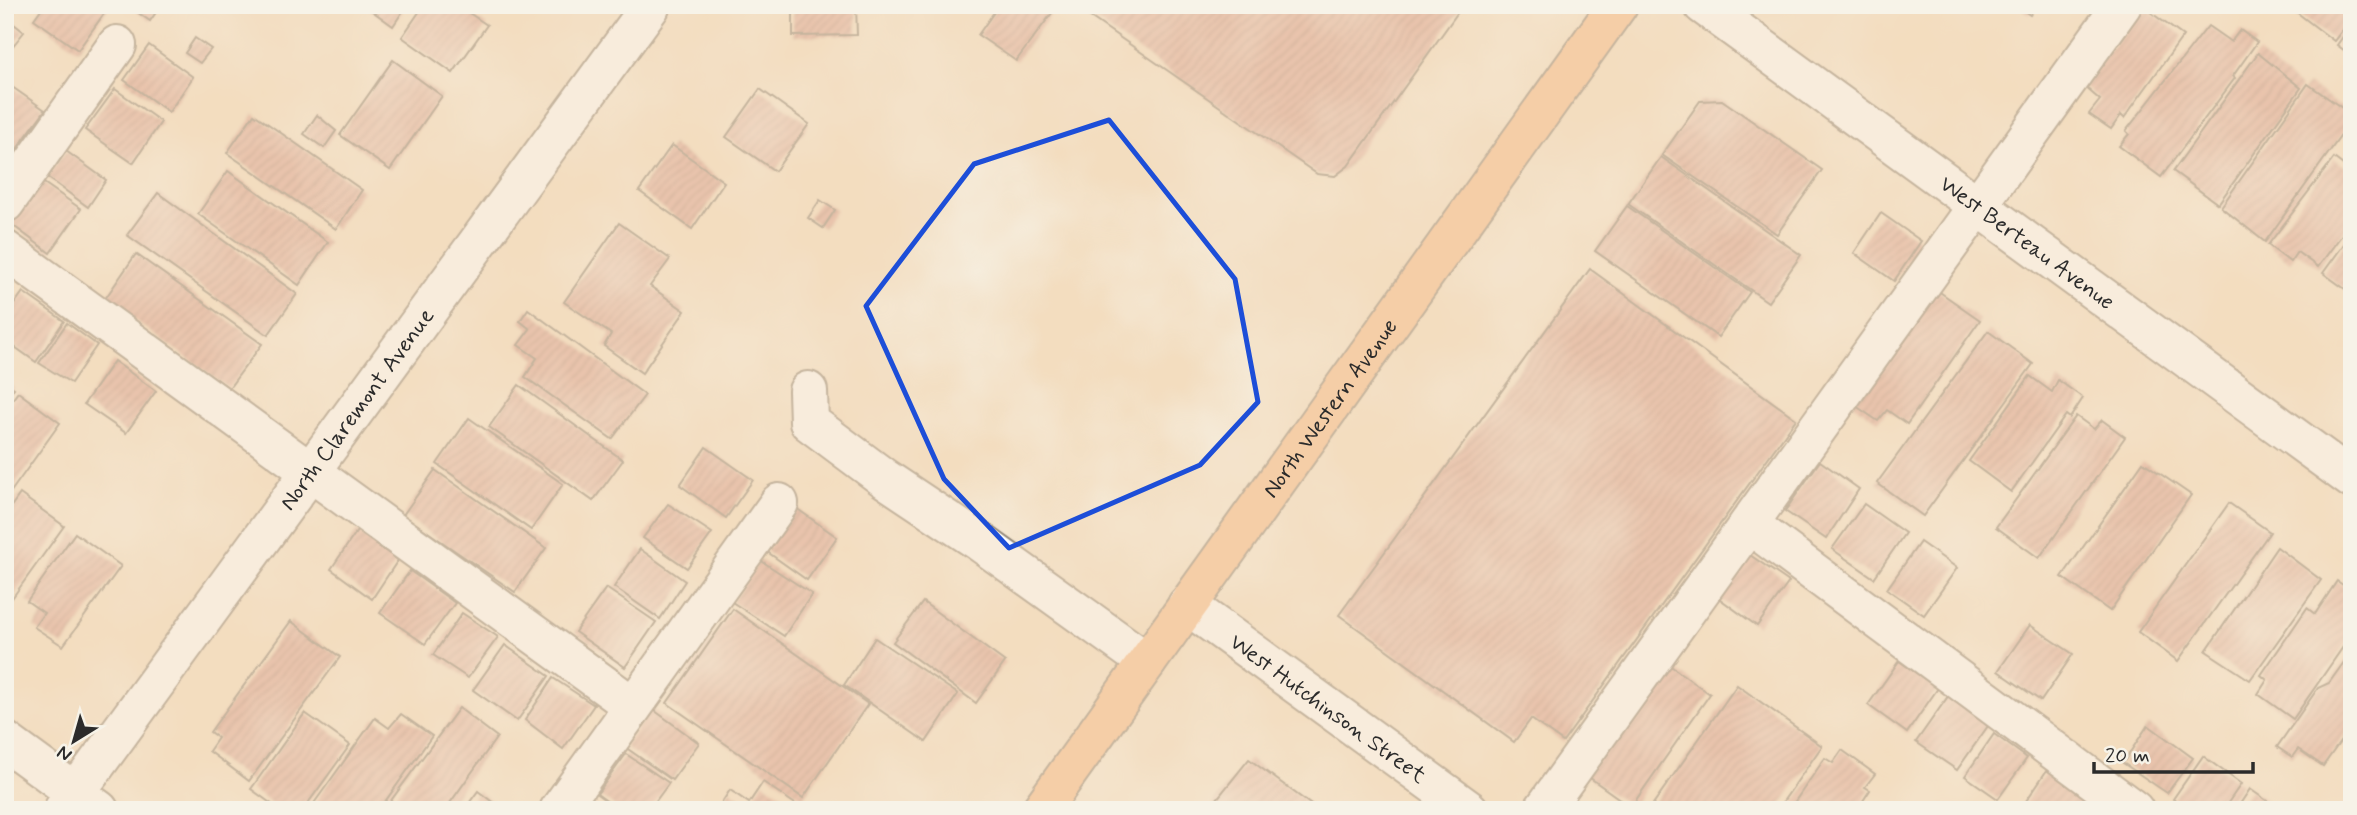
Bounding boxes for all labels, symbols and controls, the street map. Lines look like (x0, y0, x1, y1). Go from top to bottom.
street label: West Berteau Avenue (1933, 170, 2120, 318)
street label: North Claremont Avenue (274, 303, 442, 517)
street label: North Western Avenue (1257, 313, 1405, 504)
street label: West Hutchinson Street (1223, 628, 1432, 791)
north arrow (38, 706, 108, 776)
scale bar (2094, 731, 2254, 775)
text: N (52, 740, 77, 767)
text: 20 m (2105, 742, 2150, 770)

